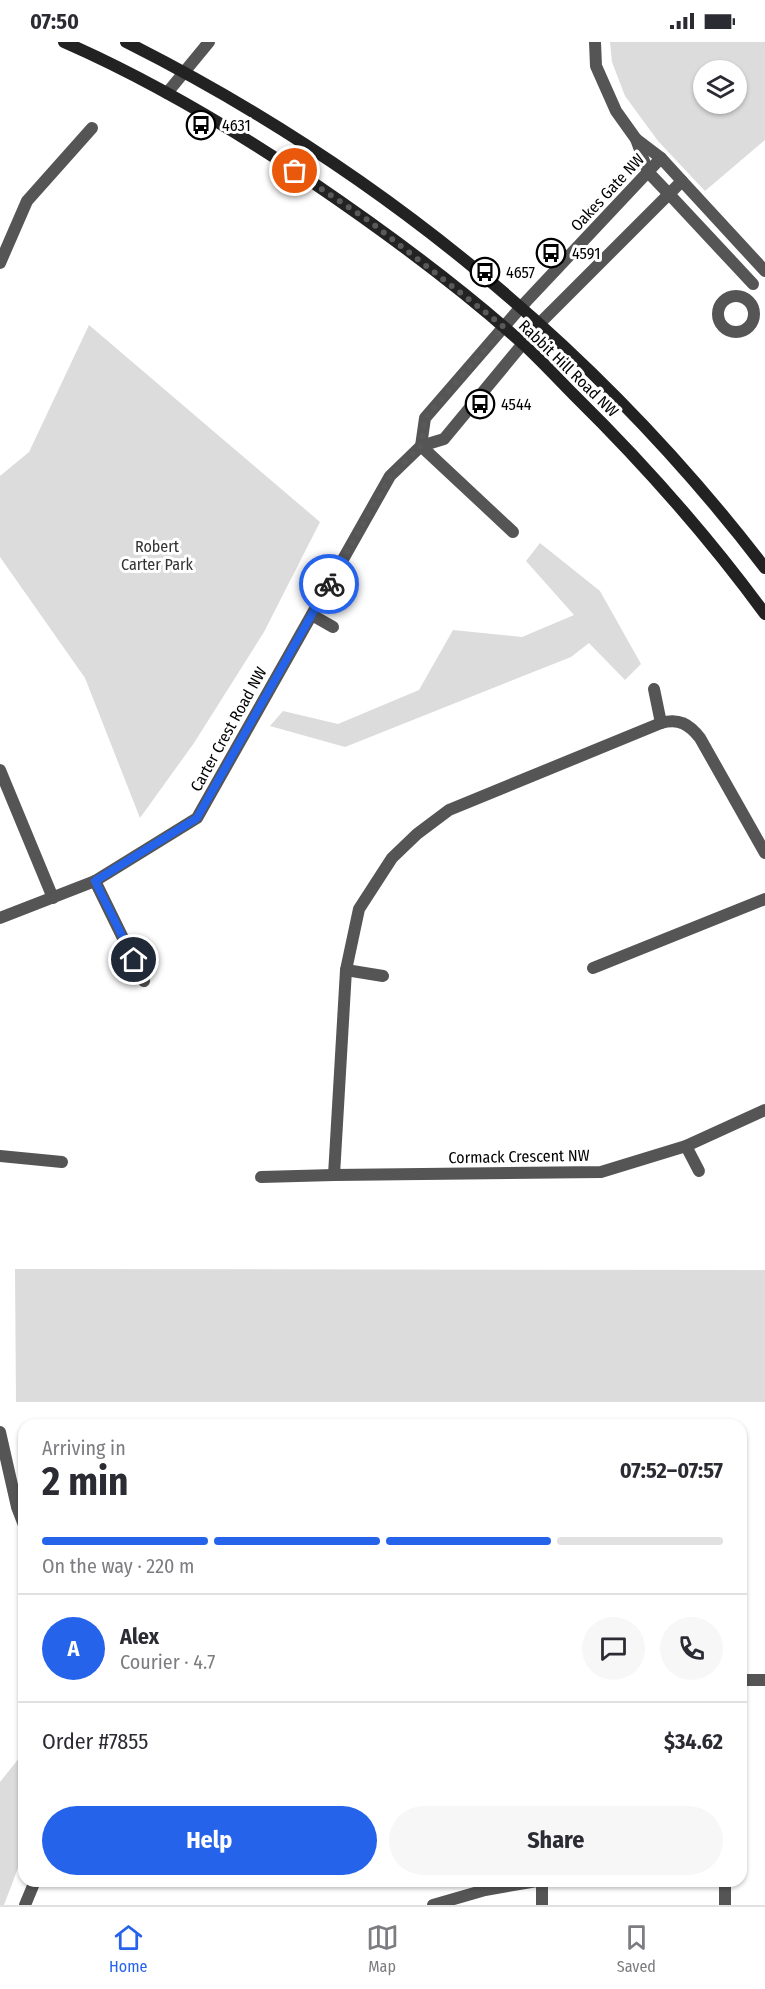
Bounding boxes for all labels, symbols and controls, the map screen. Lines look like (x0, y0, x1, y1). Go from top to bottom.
text: 07:50 (30, 8, 79, 35)
map controls (693, 60, 747, 114)
button: layers (693, 60, 747, 114)
bus stop icon: 4631 (185, 109, 217, 141)
place label: 4631 (222, 116, 251, 135)
pin (269, 145, 320, 196)
street label: Oakes Gate NW (567, 150, 648, 235)
icon: bag (278, 154, 311, 187)
bus stop icon: 4591 (535, 237, 567, 269)
place label: 4591 (572, 244, 600, 263)
bus stop icon: 4657 (469, 256, 501, 288)
place label: 4657 (506, 263, 536, 282)
street label: Rabbit Hill Road NW (515, 316, 622, 421)
bus stop icon: 4544 (464, 388, 496, 420)
place label: 4544 (501, 395, 532, 414)
park label: Robert Carter Park (121, 537, 194, 574)
courier (299, 554, 359, 614)
icon: bike (313, 568, 346, 601)
street label: Carter Crest Road NW (186, 664, 270, 795)
pin (108, 934, 159, 985)
icon: home (117, 943, 150, 976)
street label: Cormack Crescent NW (448, 1146, 590, 1167)
text: Arriving in (42, 1436, 126, 1460)
text: 07:52–07:57 (620, 1457, 723, 1484)
text: 2 min (42, 1459, 128, 1505)
text: On the way · 220 m (42, 1554, 195, 1578)
button: chat (582, 1617, 645, 1680)
button: phone (660, 1617, 723, 1680)
text: Alex (120, 1623, 159, 1650)
text: A (68, 1635, 79, 1662)
text: Courier · 4.7 (120, 1650, 215, 1674)
text: Order #7855 (42, 1728, 148, 1755)
text: $34.62 (664, 1728, 723, 1755)
button: Help (42, 1806, 377, 1875)
button: Share (389, 1806, 723, 1875)
tab: Home (109, 1921, 147, 1976)
tab: Map (366, 1921, 399, 1976)
tab: Saved (617, 1921, 656, 1976)

